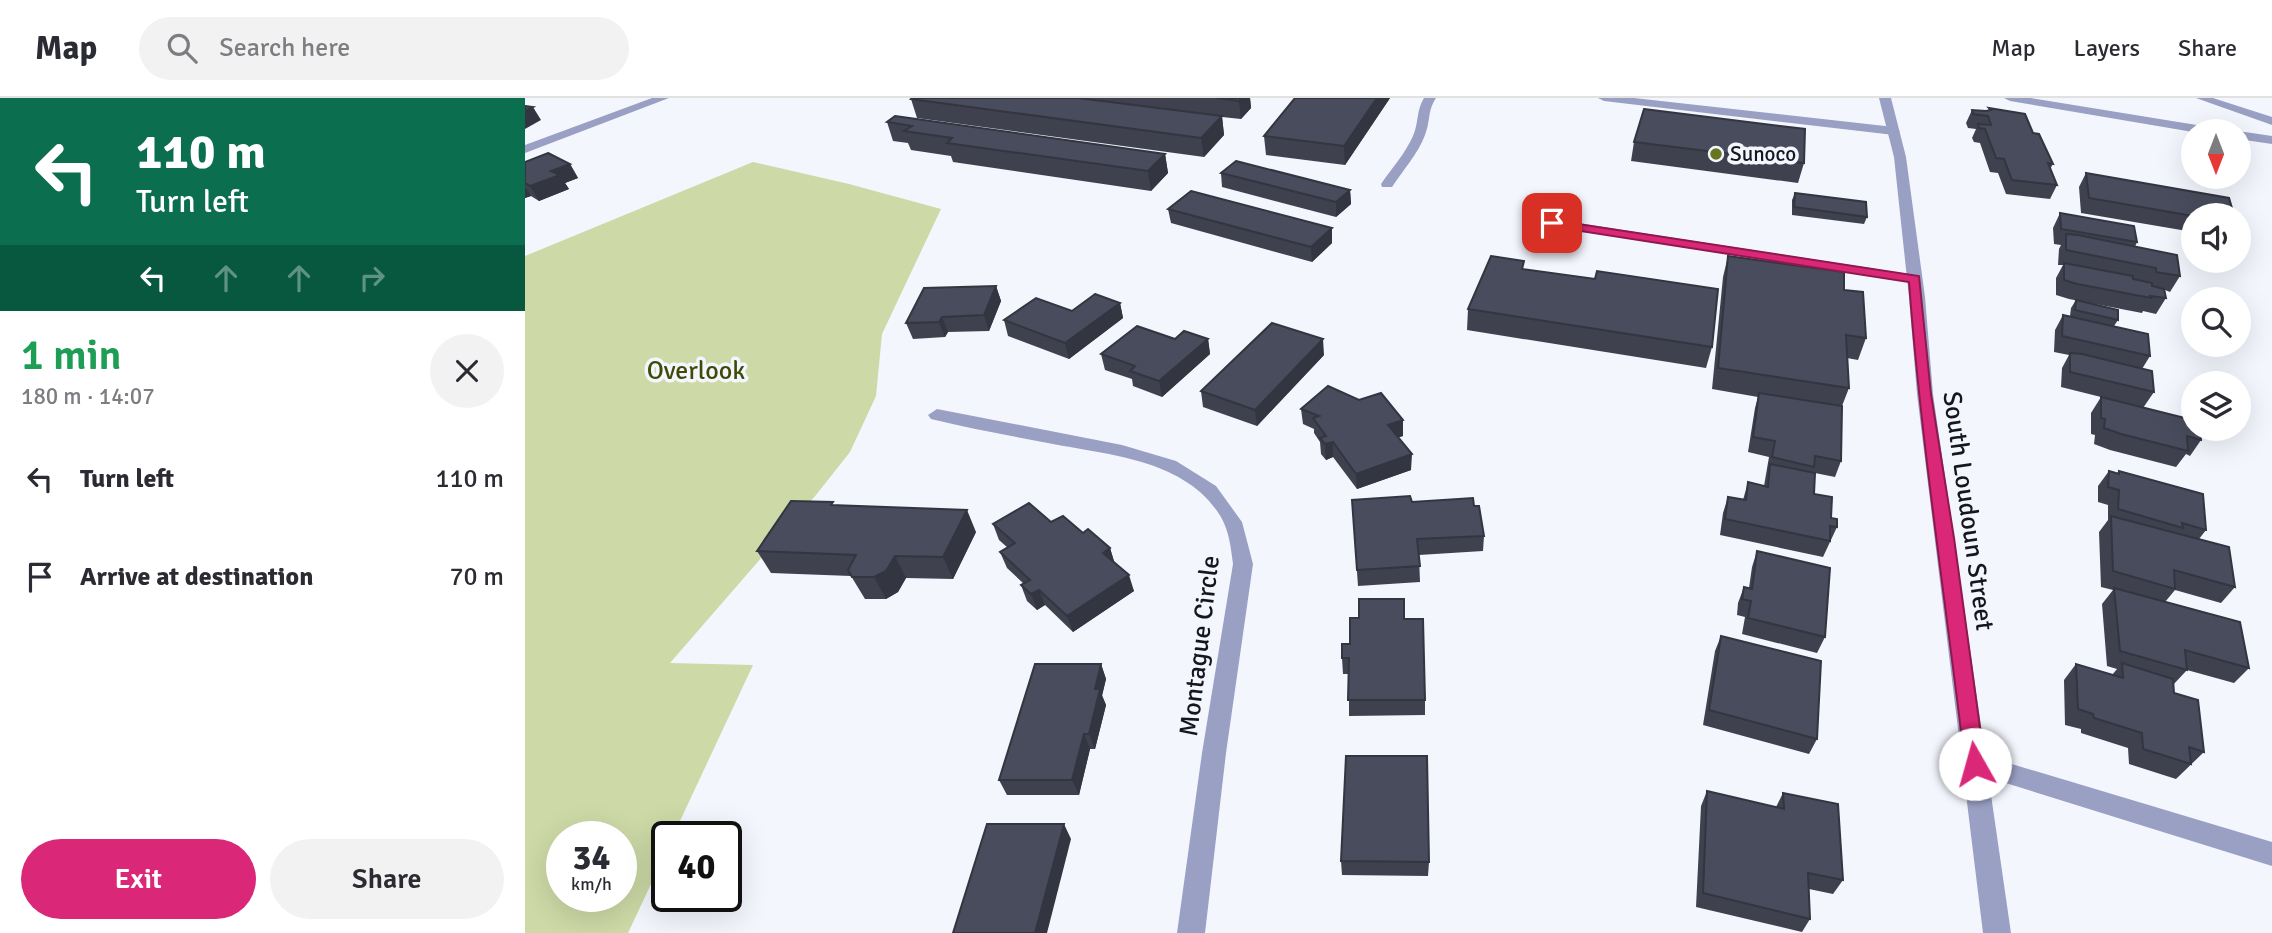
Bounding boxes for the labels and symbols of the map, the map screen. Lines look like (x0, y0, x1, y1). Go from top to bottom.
north arrow (2181, 119, 2251, 189)
place label: Sunoco (1730, 141, 1796, 167)
marker: Sunoco (1708, 146, 1724, 162)
pin (1522, 193, 1582, 253)
park label: Overlook (647, 355, 745, 387)
street label: South Loudoun Street (1935, 389, 2001, 633)
street label: Montague Circle (1173, 554, 1227, 738)
position arrow (1938, 727, 2012, 801)
speed limit sign: 40 (651, 821, 742, 912)

